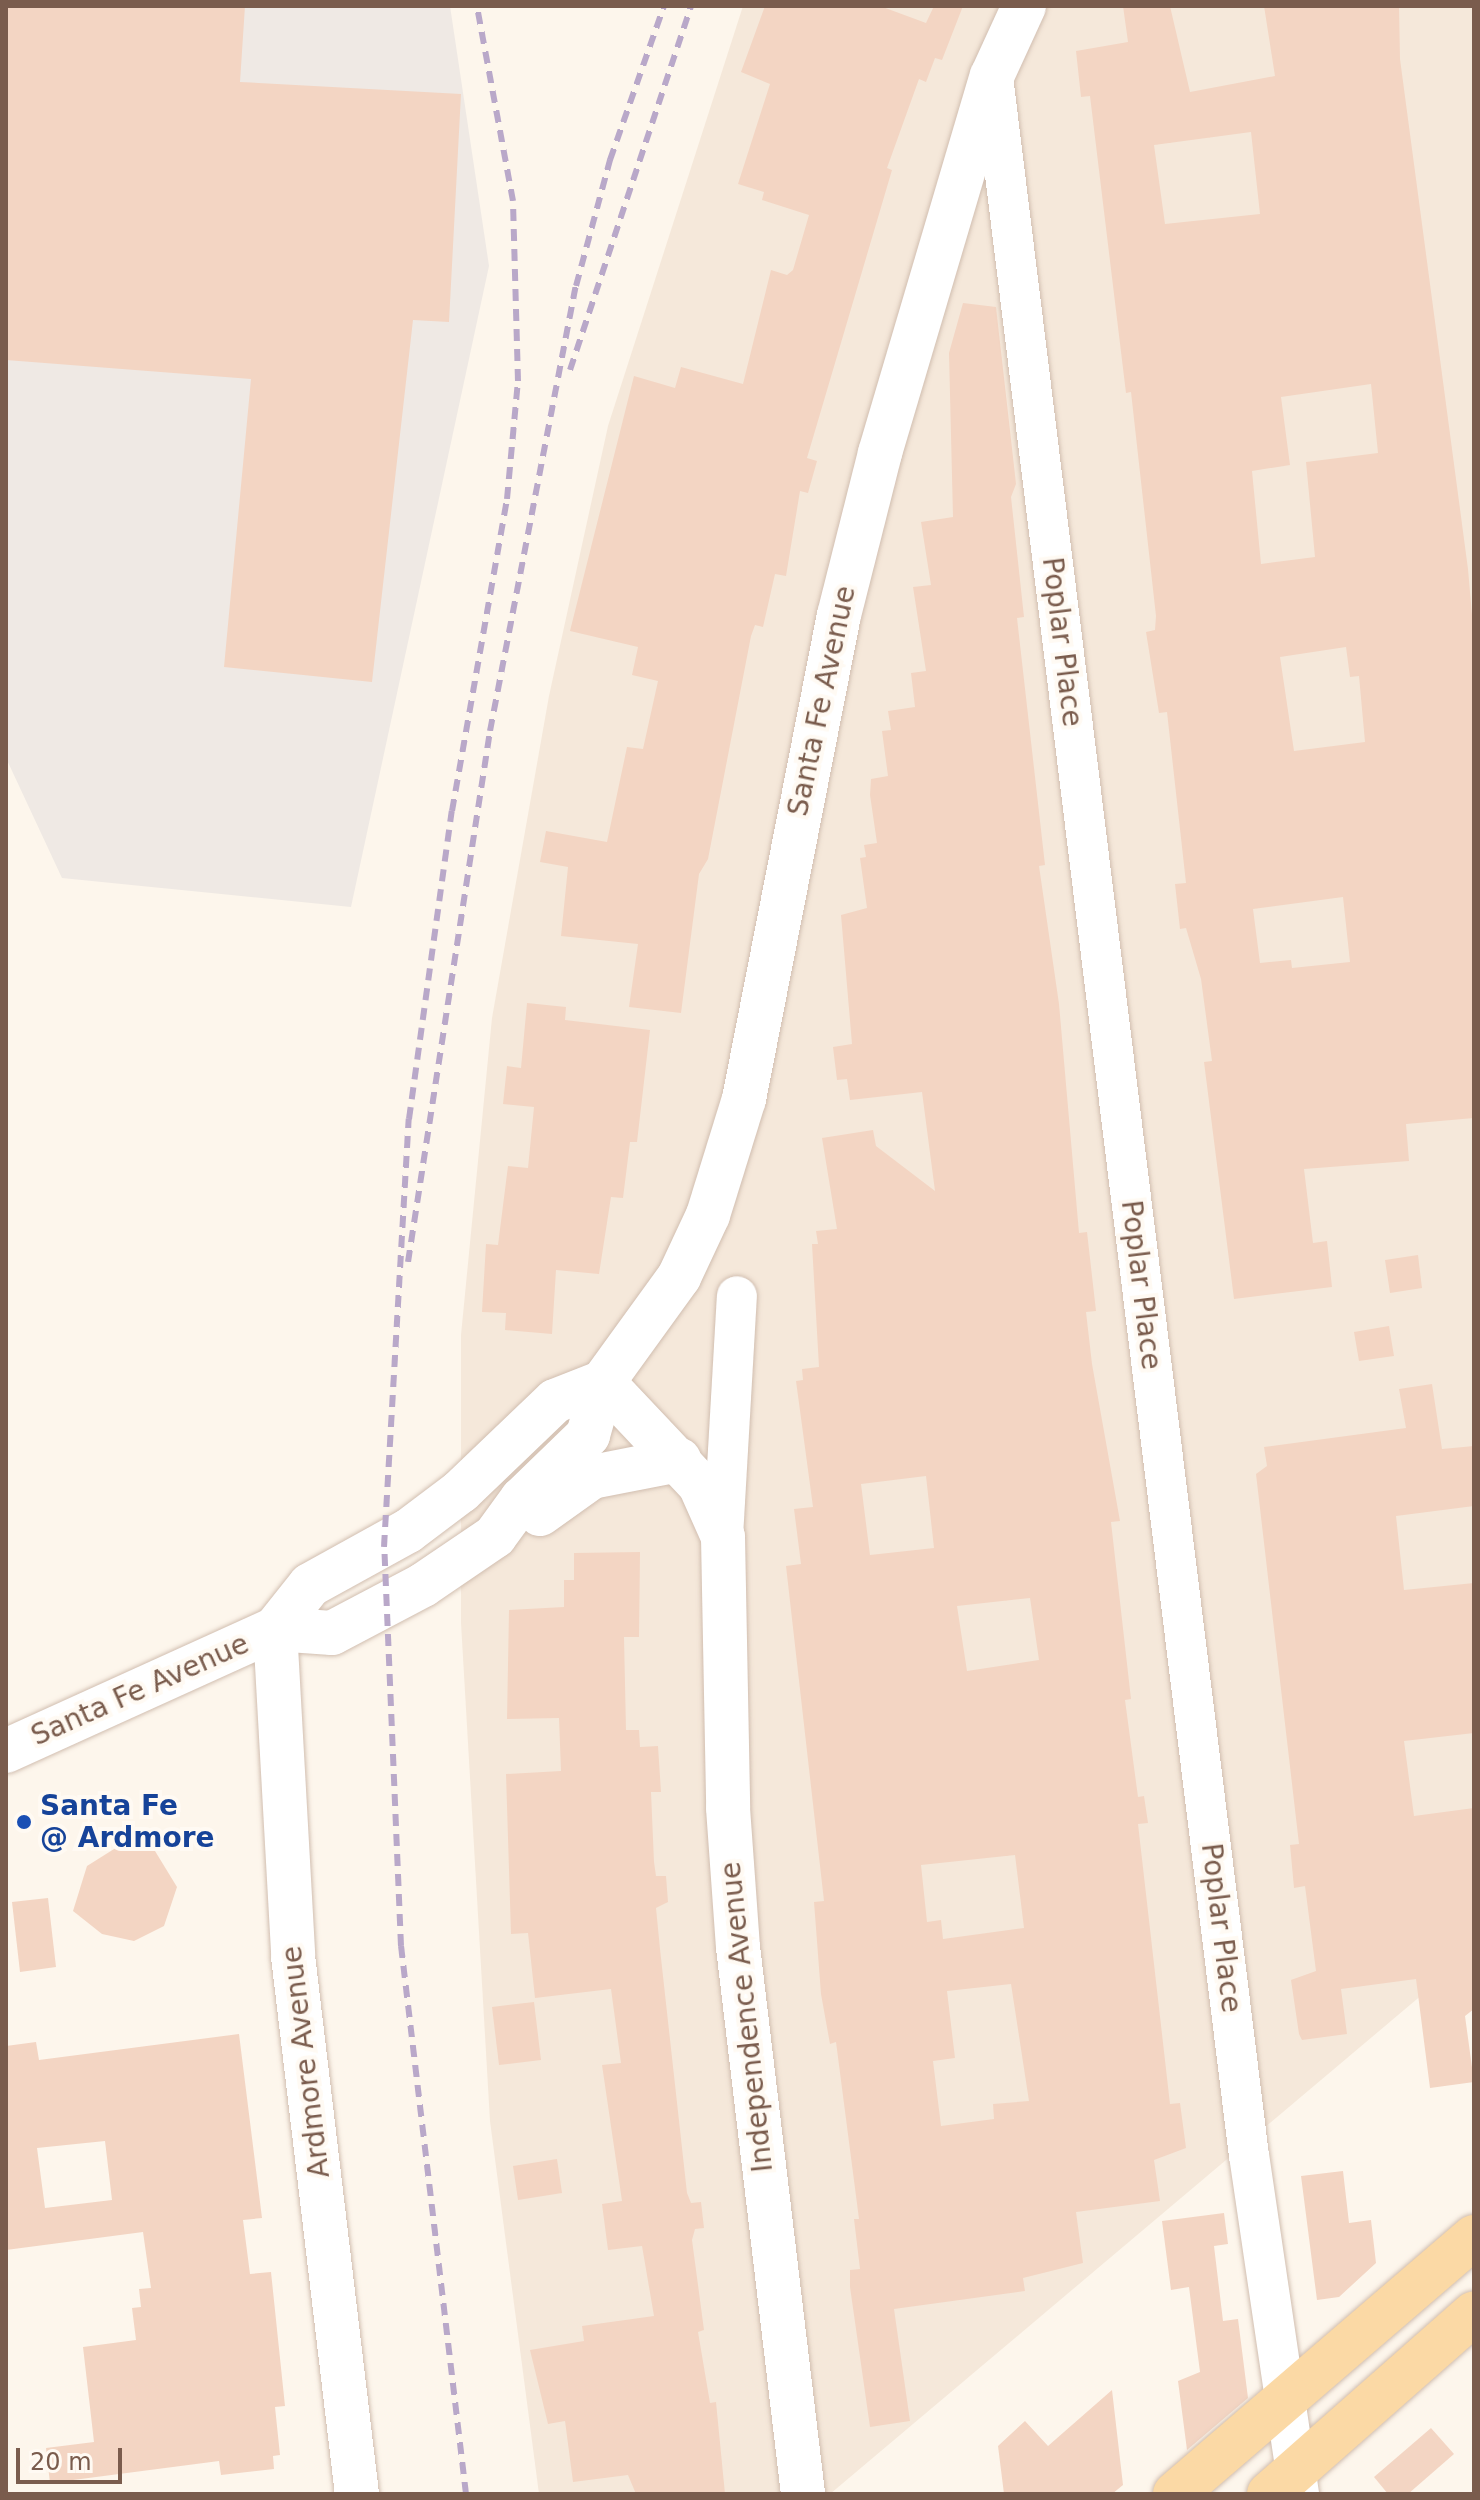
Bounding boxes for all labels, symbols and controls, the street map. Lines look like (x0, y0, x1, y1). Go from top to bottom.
street label: Poplar Place (1035, 555, 1089, 729)
street label: Santa Fe Avenue (781, 583, 863, 819)
street label: Poplar Place (1114, 1198, 1168, 1372)
street label: Santa Fe Avenue (26, 1627, 254, 1753)
place label: Santa Fe @ Ardmore (40, 1789, 214, 1855)
marker: Santa Fe @ Ardmore (15, 1813, 33, 1831)
street label: Poplar Place (1194, 1841, 1248, 2015)
street label: Independence Avenue (714, 1860, 780, 2174)
street label: Ardmore Avenue (275, 1944, 337, 2180)
scale bar (20, 2432, 126, 2482)
text: 20 m (30, 2448, 92, 2476)

